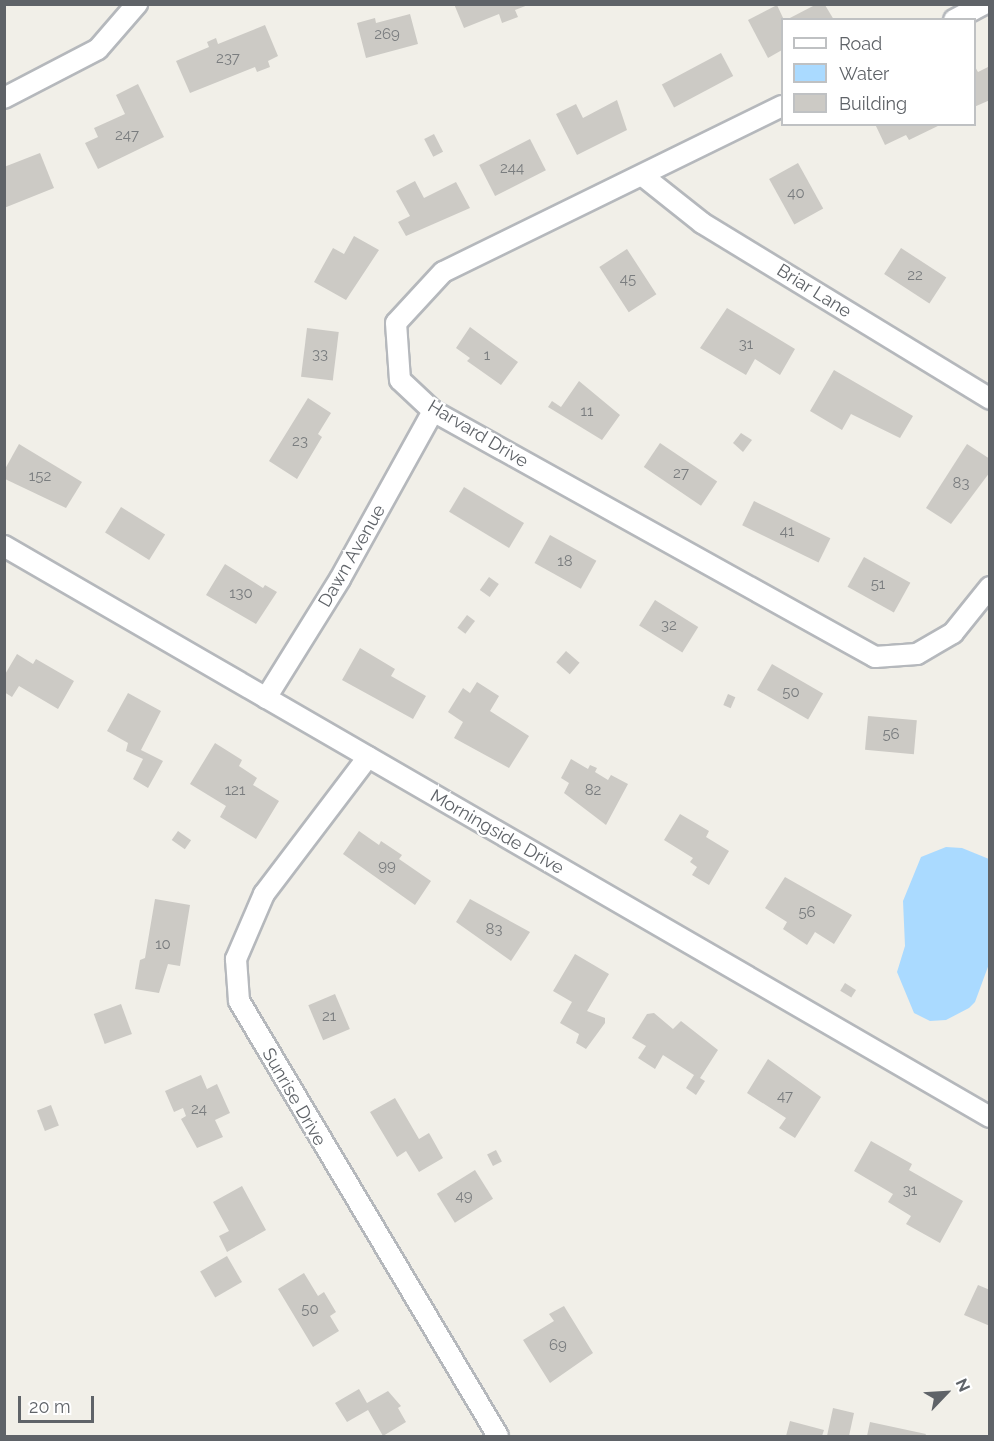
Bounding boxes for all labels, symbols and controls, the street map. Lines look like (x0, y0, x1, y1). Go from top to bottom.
legend (781, 18, 976, 126)
house number: 269 (374, 26, 400, 44)
text: Road (839, 33, 882, 54)
house number: 237 (216, 50, 240, 68)
text: Water (839, 63, 889, 84)
text: Building (839, 93, 907, 114)
house number: 247 (115, 127, 139, 145)
house number: 244 (500, 160, 524, 178)
house number: 40 (787, 185, 805, 203)
street label: Briar Lane (773, 260, 855, 322)
house number: 22 (907, 267, 923, 285)
house number: 45 (620, 271, 636, 289)
house number: 31 (739, 336, 753, 354)
house number: 33 (312, 346, 328, 364)
house number: 1 (484, 347, 490, 365)
street label: Harvard Drive (424, 396, 532, 472)
house number: 11 (581, 403, 593, 421)
house number: 23 (292, 433, 308, 451)
house number: 27 (673, 465, 689, 483)
house number: 152 (29, 468, 51, 486)
house number: 83 (953, 475, 969, 493)
street label: Dawn Avenue (314, 501, 390, 611)
house number: 41 (780, 523, 794, 541)
house number: 18 (557, 553, 573, 571)
house number: 51 (871, 576, 885, 594)
house number: 130 (229, 585, 253, 603)
house number: 32 (661, 617, 677, 635)
house number: 50 (782, 684, 800, 702)
house number: 56 (882, 726, 900, 744)
house number: 121 (225, 782, 245, 800)
house number: 82 (585, 782, 601, 800)
street label: Morningside Drive (426, 785, 568, 879)
house number: 99 (378, 858, 396, 876)
house number: 56 (798, 904, 816, 922)
house number: 83 (486, 921, 502, 939)
house number: 10 (155, 936, 171, 954)
house number: 21 (322, 1008, 336, 1026)
street label: Sunrise Drive (257, 1044, 331, 1150)
house number: 47 (777, 1088, 793, 1106)
house number: 24 (191, 1101, 207, 1119)
house number: 31 (903, 1182, 917, 1200)
house number: 49 (456, 1188, 472, 1206)
house number: 50 (301, 1301, 319, 1319)
house number: 69 (549, 1337, 567, 1355)
north arrow (916, 1363, 976, 1423)
text: N (952, 1376, 974, 1395)
scale bar (21, 1384, 98, 1422)
text: 20 m (29, 1396, 71, 1417)

